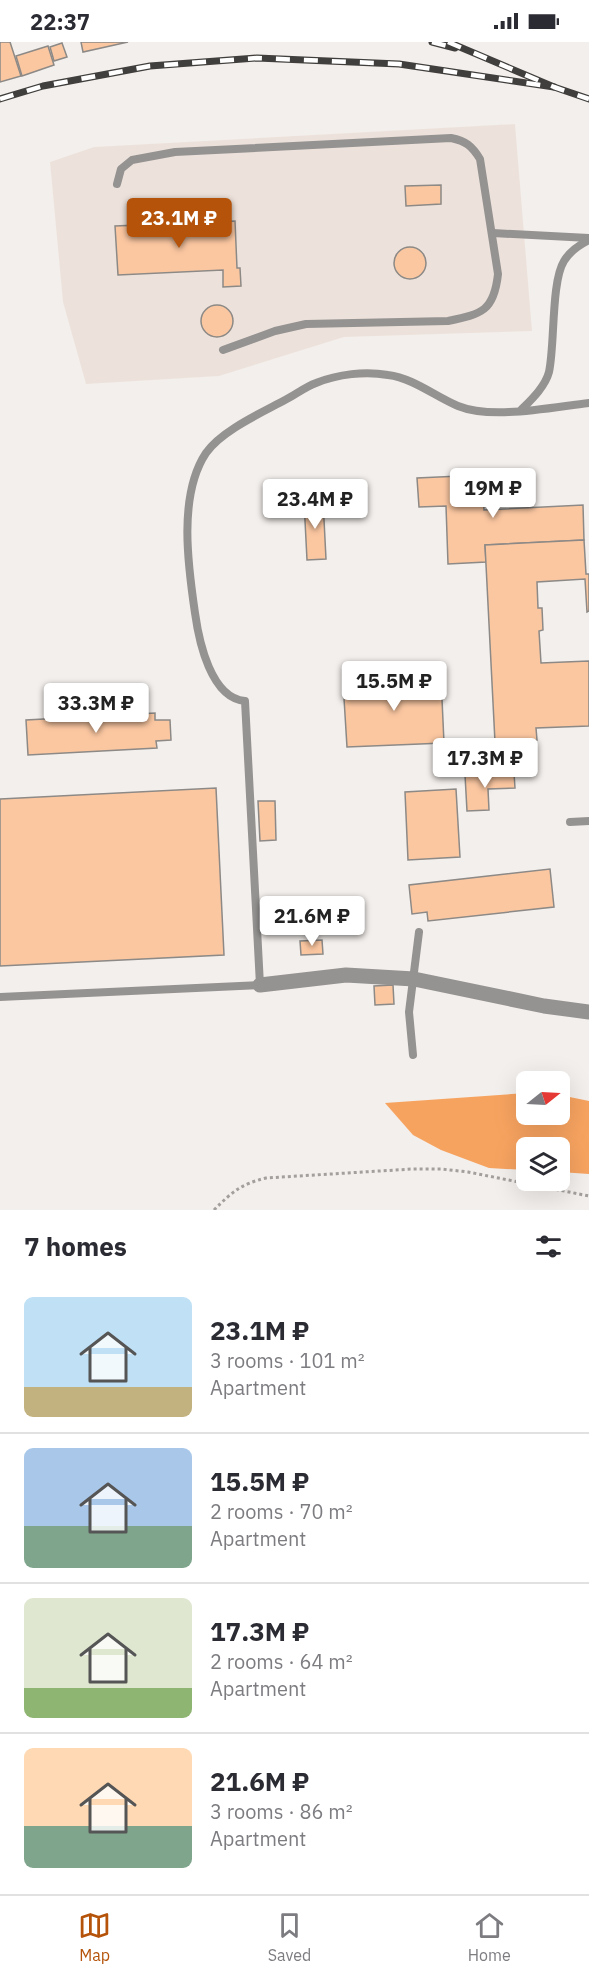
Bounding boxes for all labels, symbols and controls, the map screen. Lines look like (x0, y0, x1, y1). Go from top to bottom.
text: 22:37 (30, 7, 90, 36)
pin: 23.1M ₽ (124, 198, 234, 249)
text: 23.1M ₽ (141, 204, 217, 231)
pin: 19M ₽ (451, 468, 535, 519)
text: 19M ₽ (464, 474, 522, 501)
pin: 23.4M ₽ (260, 479, 370, 530)
text: 23.4M ₽ (277, 485, 353, 512)
pin: 15.5M ₽ (339, 661, 449, 712)
text: 15.5M ₽ (356, 667, 432, 694)
pin: 33.3M ₽ (41, 683, 151, 734)
text: 33.3M ₽ (58, 689, 134, 716)
pin: 17.3M ₽ (430, 738, 540, 789)
text: 17.3M ₽ (447, 744, 523, 771)
pin: 21.6M ₽ (257, 896, 367, 947)
text: 21.6M ₽ (274, 902, 350, 929)
north arrow (516, 1071, 570, 1125)
map controls (516, 1071, 570, 1191)
button: layers (516, 1137, 570, 1191)
text: 7 homes (24, 1229, 127, 1263)
icon: filters (532, 1230, 565, 1263)
text: 23.1M ₽ (210, 1313, 309, 1347)
icon: home (72, 1321, 144, 1393)
text: 3 rooms · 101 m² (210, 1347, 365, 1374)
text: Apartment (210, 1374, 306, 1401)
text: 15.5M ₽ (210, 1464, 309, 1498)
icon: home (72, 1472, 144, 1544)
text: 2 rooms · 70 m² (210, 1498, 353, 1525)
text: Apartment (210, 1525, 306, 1552)
text: 17.3M ₽ (210, 1614, 309, 1648)
icon: home (72, 1622, 144, 1694)
text: 2 rooms · 64 m² (210, 1648, 353, 1675)
text: Apartment (210, 1675, 306, 1702)
text: 21.6M ₽ (210, 1764, 309, 1798)
icon: home (72, 1772, 144, 1844)
text: 3 rooms · 86 m² (210, 1798, 353, 1825)
text: Apartment (210, 1825, 306, 1852)
tab: Map (78, 1909, 111, 1965)
tab: Saved (268, 1909, 311, 1965)
tab: Home (468, 1909, 511, 1965)

